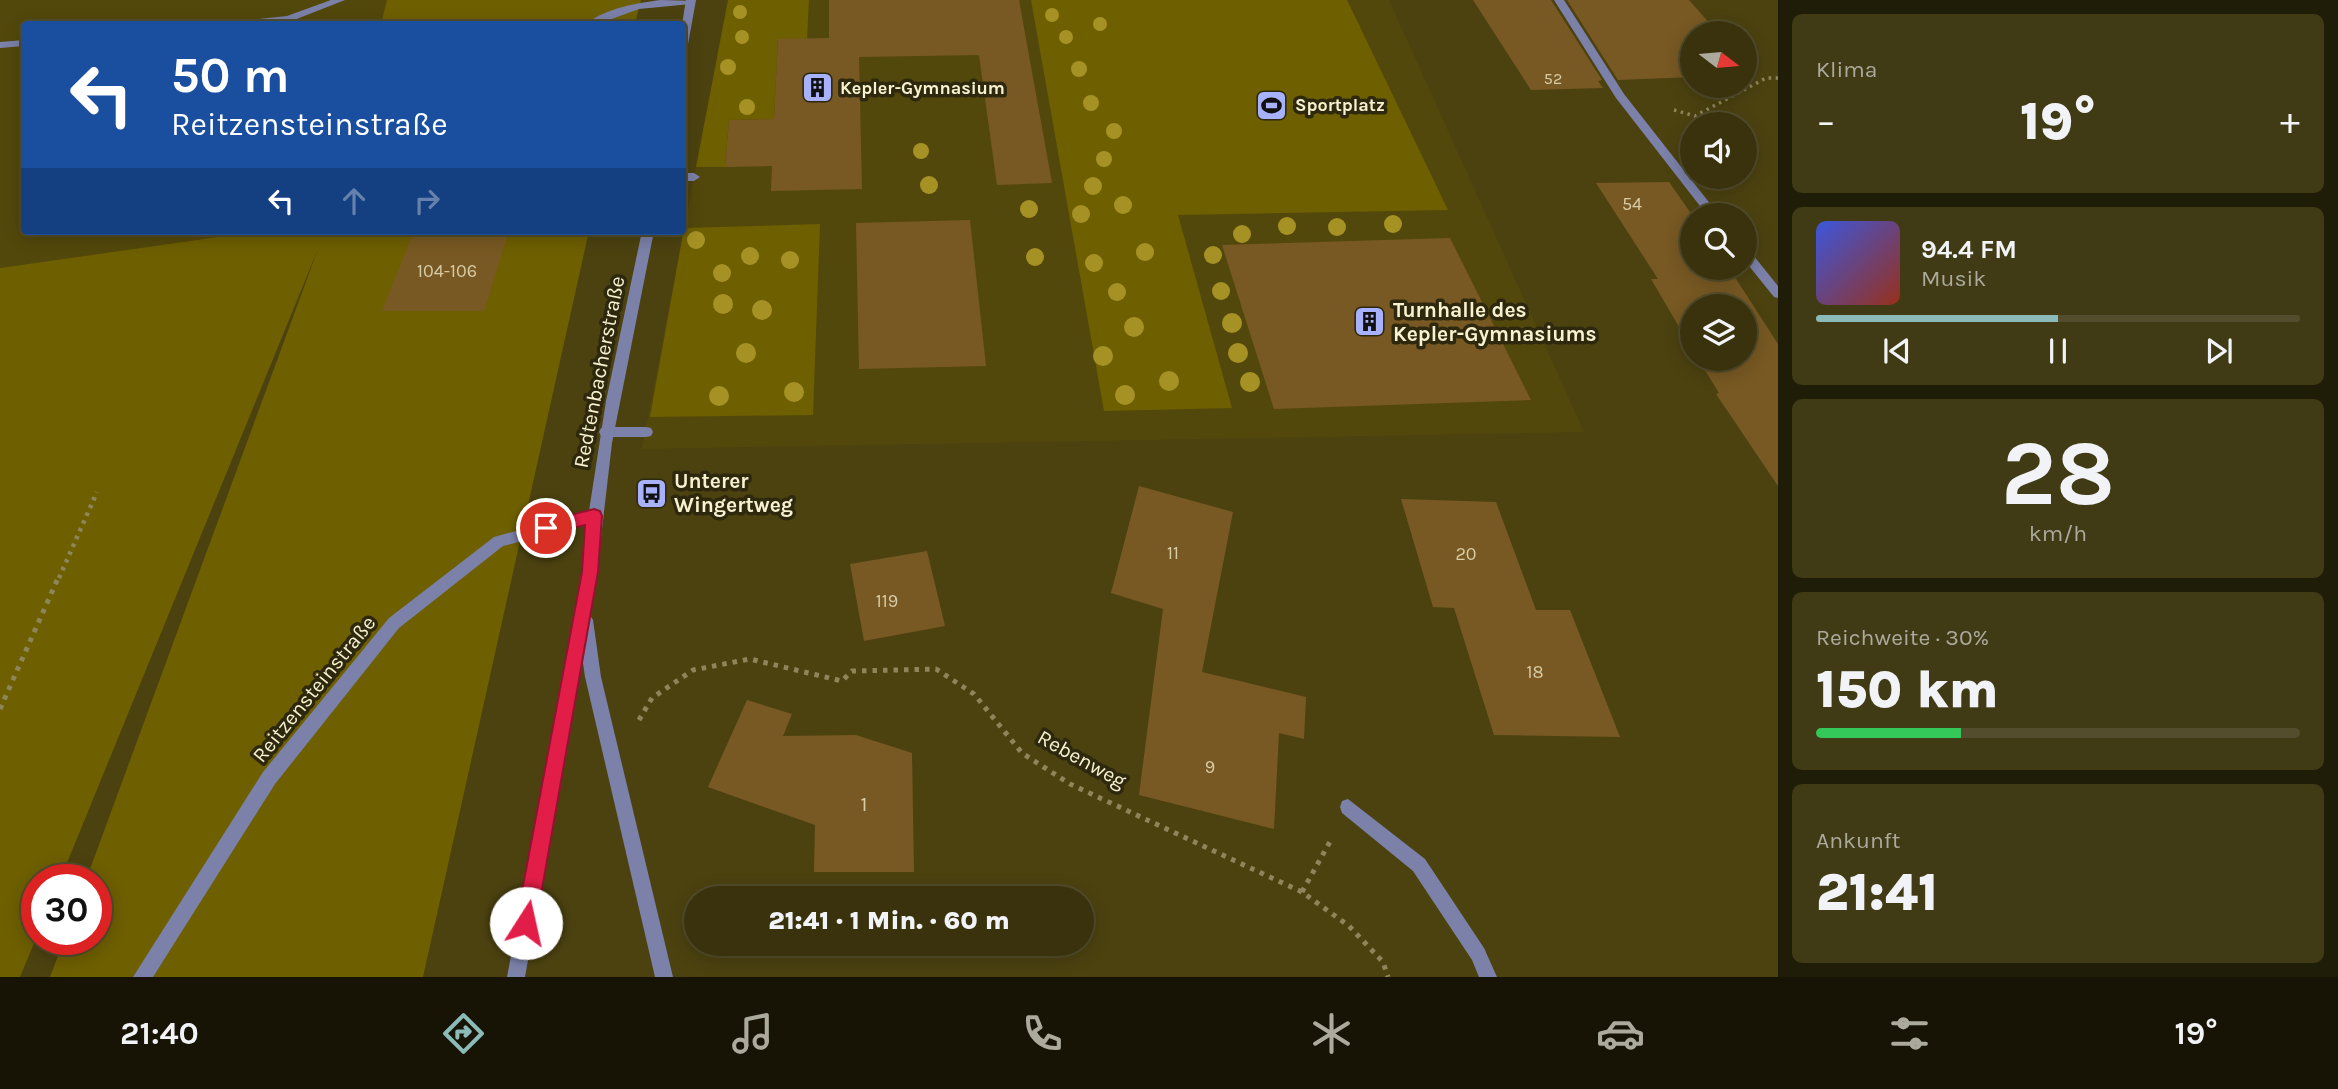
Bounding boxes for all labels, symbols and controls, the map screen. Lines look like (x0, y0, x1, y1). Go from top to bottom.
north arrow (1680, 21, 1757, 98)
map controls (1680, 21, 1757, 371)
text: 50 m (171, 47, 289, 104)
icon: left (56, 49, 147, 140)
text: Klima (1816, 56, 1877, 83)
house number: 52 (1544, 69, 1562, 88)
building icon: Kepler-Gymnasium (800, 71, 834, 105)
place label: Kepler-Gymnasium (840, 77, 1005, 99)
sports icon: Sportplatz (1255, 88, 1289, 122)
text: 19° (2020, 91, 2096, 152)
place label: Sportplatz (1295, 94, 1385, 116)
text: − (1816, 99, 1836, 144)
text: + (2280, 99, 2300, 144)
text: Reitzensteinstraße (171, 106, 448, 143)
button: sound (1680, 112, 1757, 189)
icon: left (262, 182, 300, 220)
icon: ahead (335, 182, 373, 220)
icon: right (408, 182, 446, 220)
house number: 54 (1622, 193, 1642, 215)
button: search (1680, 203, 1757, 280)
text: 94.4 FM (1921, 234, 2017, 265)
house number: 104-106 (417, 260, 477, 282)
text: Musik (1921, 265, 1986, 292)
street label: Redtenbacherstraße (569, 274, 629, 470)
button: layers (1680, 294, 1757, 371)
place label: Turnhalle des Kepler-Gymnasiums (1393, 298, 1597, 346)
building icon: Turnhalle des Kepler-Gymnasiums (1353, 305, 1387, 339)
icon: previous (1878, 332, 1916, 370)
icon: pause (2039, 332, 2077, 370)
icon: next (2200, 332, 2238, 370)
text: 28 (2001, 421, 2115, 527)
place label: Unterer Wingertweg (674, 469, 793, 517)
bus stop icon: Unterer Wingertweg (634, 476, 668, 510)
pin (516, 498, 576, 558)
icon: arrive (527, 509, 565, 547)
text: km/h (2029, 520, 2087, 547)
house number: 11 (1167, 542, 1179, 564)
house number: 20 (1455, 543, 1477, 565)
house number: 119 (876, 590, 898, 612)
street label: Reitzensteinstraße (248, 611, 380, 767)
text: Reichweite · 30% (1816, 624, 1989, 651)
text: 150 km (1816, 659, 1999, 720)
house number: 18 (1526, 661, 1544, 683)
street label: Rebenweg (1034, 725, 1131, 793)
house number: 9 (1205, 756, 1215, 778)
house number: 1 (861, 792, 867, 816)
text: Ankunft (1816, 827, 1900, 854)
text: 21:41 (1816, 862, 1938, 923)
speed limit sign: 30 (21, 864, 112, 955)
position arrow (489, 886, 563, 960)
text: 21:41 · 1 Min. · 60 m (768, 905, 1010, 936)
icon: directions (439, 1009, 488, 1058)
icon: music (728, 1009, 777, 1058)
icon: phone (1018, 1009, 1067, 1058)
icon: climate (1307, 1009, 1356, 1058)
icon: car (1596, 1009, 1645, 1058)
icon: filters (1885, 1009, 1934, 1058)
text: 21:40 (120, 1015, 199, 1052)
text: 19° (2174, 1015, 2218, 1052)

